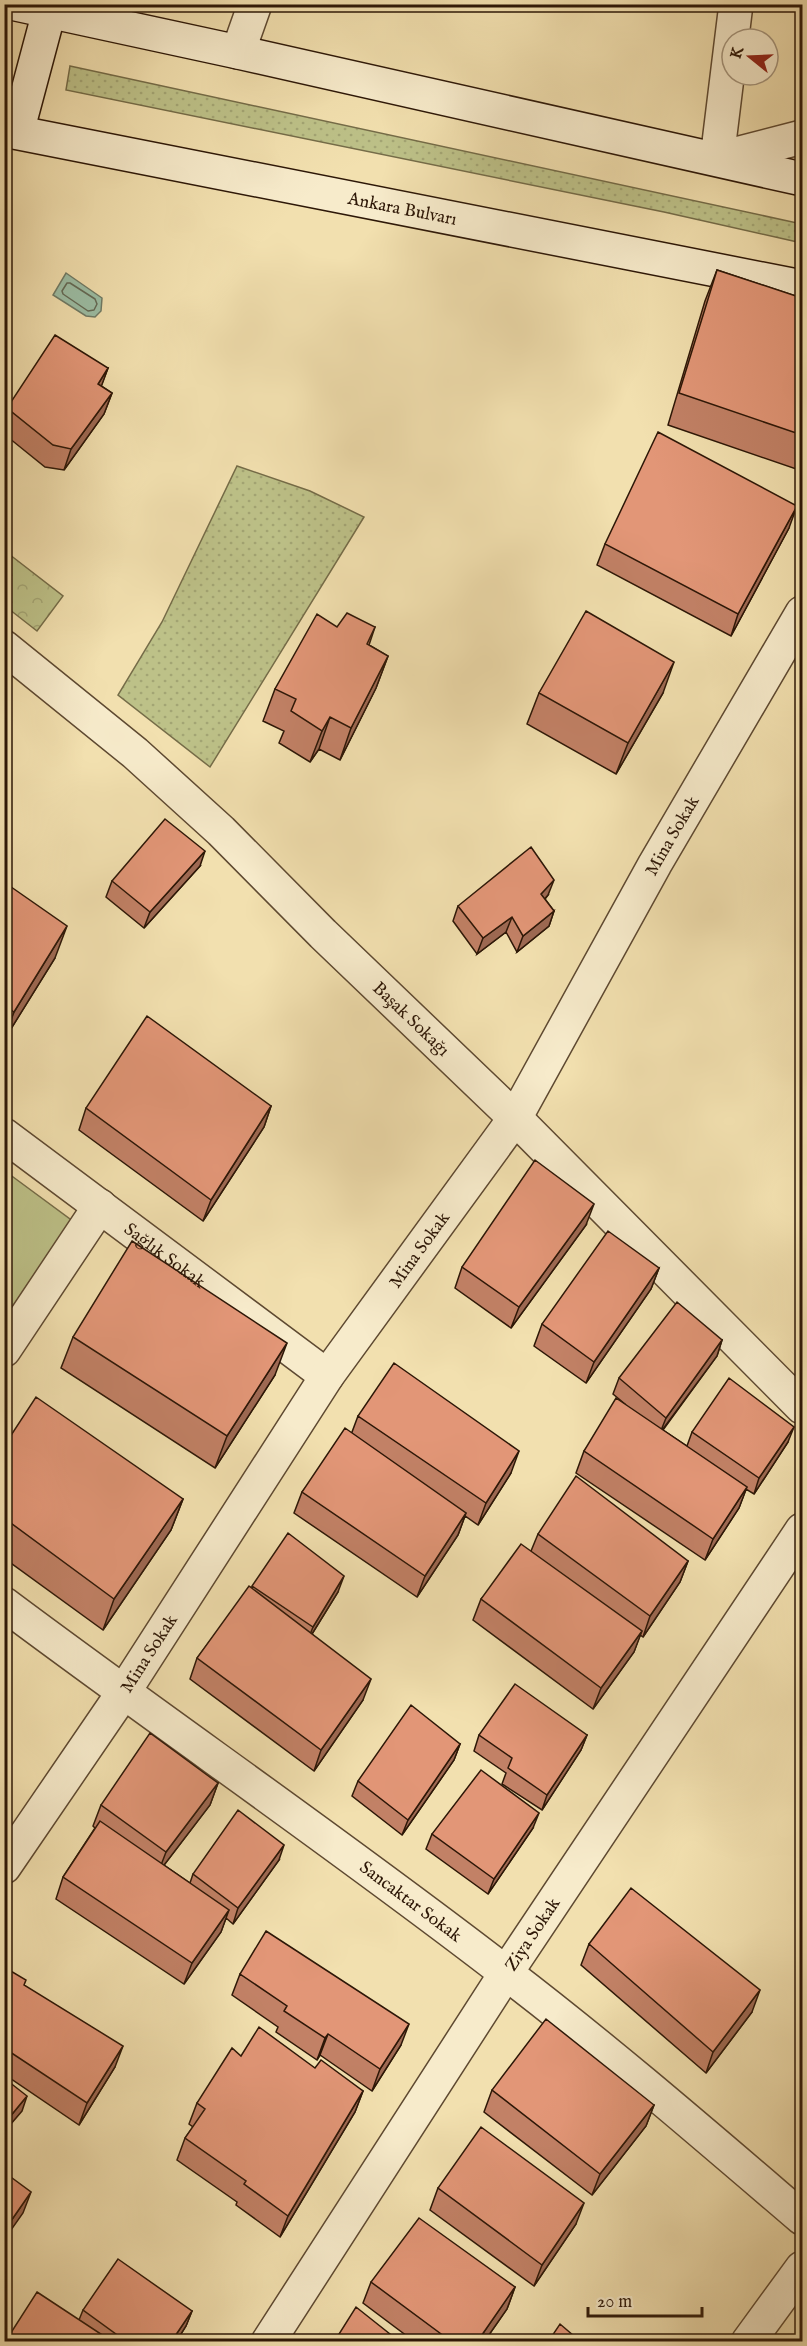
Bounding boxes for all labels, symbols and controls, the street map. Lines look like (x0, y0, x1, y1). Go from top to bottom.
north arrow (720, 27, 780, 87)
text: K (726, 43, 749, 62)
street label: Ankara Bulvarı (345, 188, 459, 232)
street label: Mina Sokak (641, 792, 706, 880)
street label: Başak Sokağı (367, 977, 454, 1062)
street label: Mina Sokak (385, 1208, 456, 1293)
street label: Sağlık Sokak (119, 1218, 210, 1295)
street label: Mina Sokak (116, 1610, 184, 1698)
street label: Sancaktar Sokak (354, 1857, 466, 1948)
street label: Ziya Sokak (500, 1893, 566, 1976)
scale bar (588, 2280, 702, 2318)
text: 20 m (597, 2291, 632, 2314)

